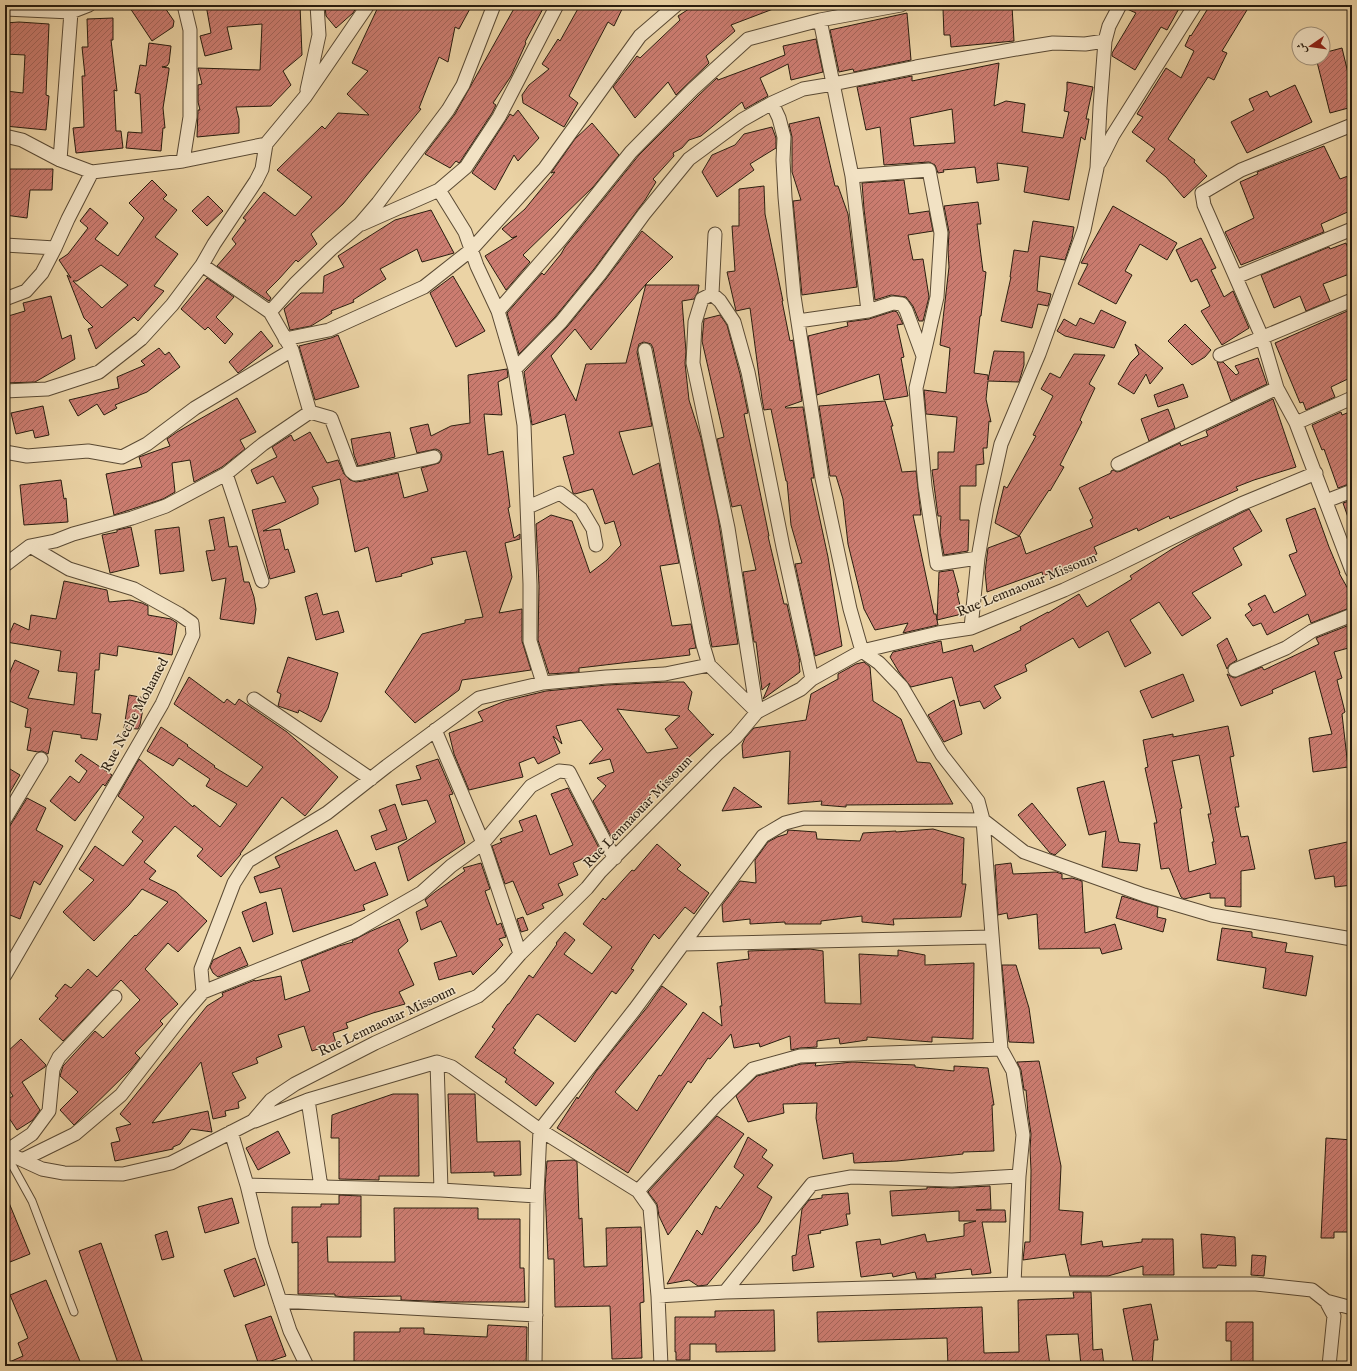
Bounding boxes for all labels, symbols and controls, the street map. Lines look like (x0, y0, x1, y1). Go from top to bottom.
north arrow (1291, 26, 1331, 66)
text: ش (1294, 41, 1310, 55)
street label: Rue Lemnaouar Missoum (954, 549, 1100, 621)
street label: Rue Neche Mohamed (97, 654, 173, 775)
street label: Rue Lemnaouar Missoum (580, 752, 697, 872)
street label: Rue Lemnaouar Missoum (315, 981, 459, 1061)

